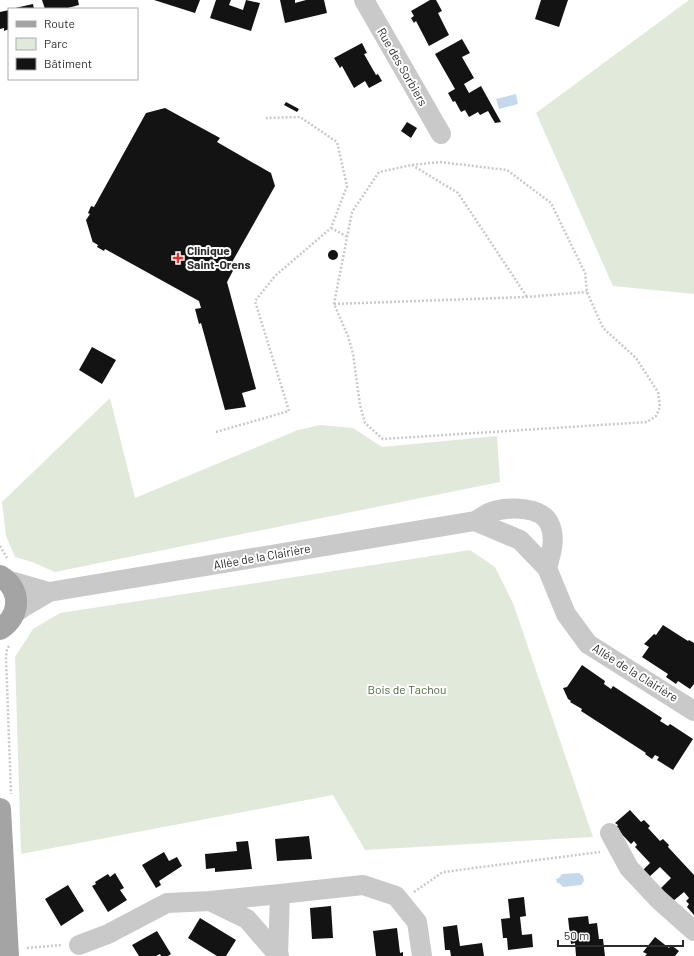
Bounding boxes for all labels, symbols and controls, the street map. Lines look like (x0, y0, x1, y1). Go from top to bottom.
legend (8, 8, 138, 80)
text: Route (44, 16, 75, 30)
street label: Rue des Sorbiers (375, 25, 431, 108)
text: Parc (44, 36, 68, 50)
text: Bâtiment (44, 56, 92, 70)
place label: Clinique Saint-Orens (187, 243, 250, 271)
marker: Clinique Saint-Orens (172, 252, 184, 264)
street label: Allée de la Clairière (212, 541, 311, 571)
street label: Allée de la Clairière (590, 640, 681, 704)
park label: Bois de Tachou (367, 682, 447, 696)
scale bar (558, 922, 683, 948)
text: 50 m (564, 928, 589, 942)

